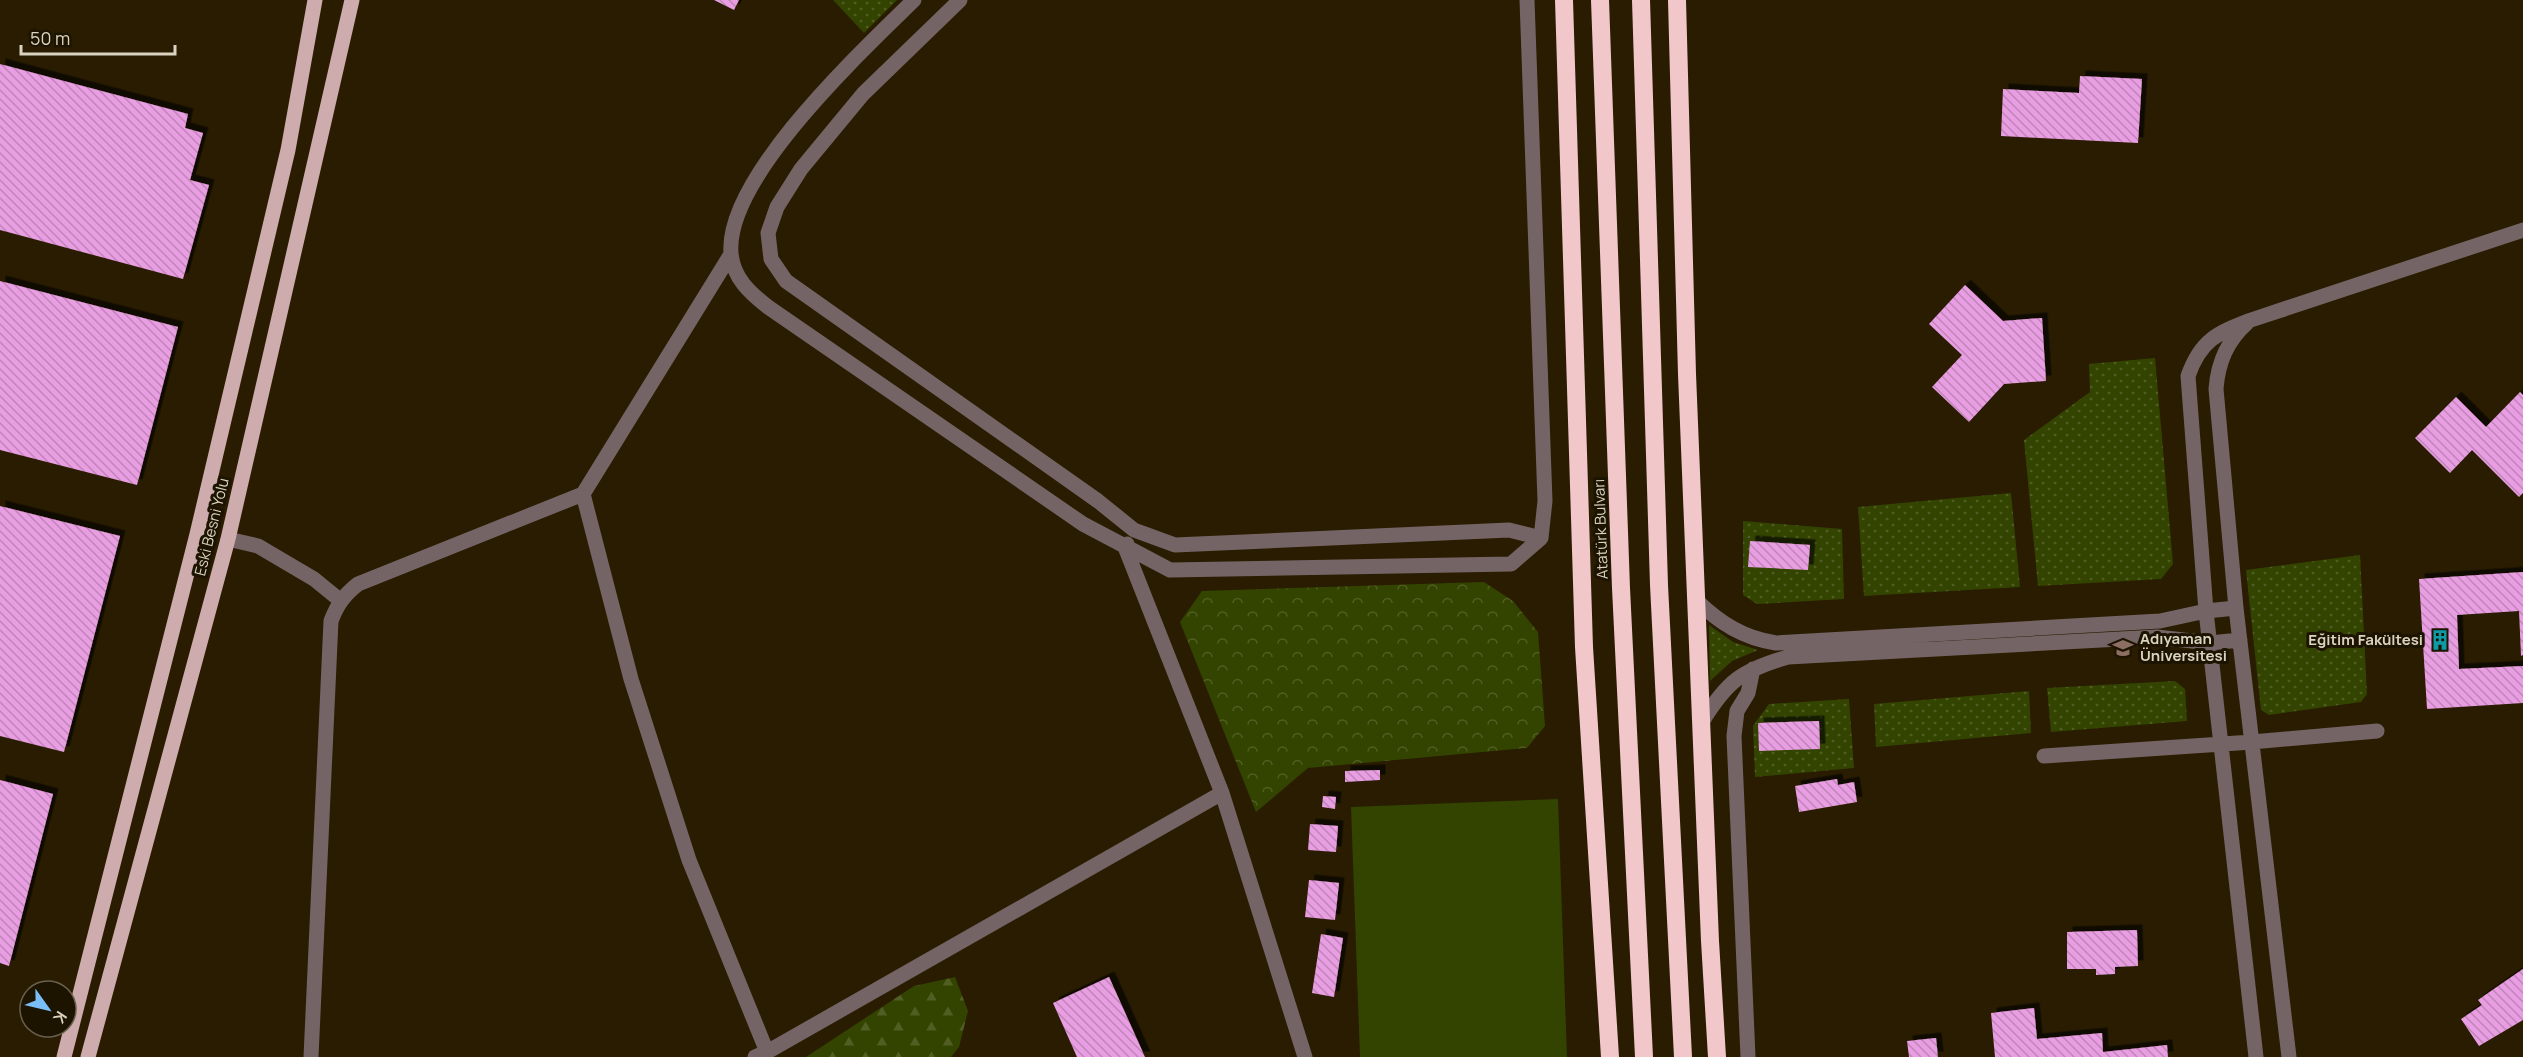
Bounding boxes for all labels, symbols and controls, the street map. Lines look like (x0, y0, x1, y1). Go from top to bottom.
scale bar (21, 18, 176, 56)
text: 50 m (30, 26, 70, 50)
street label: Eski Besni Yolu (189, 476, 234, 578)
street label: Atatürk Bulvarı (1588, 479, 1613, 580)
place label: Adıyaman Üniversitesi (2140, 628, 2227, 666)
building icon: Eğitim Fakültesi (2428, 628, 2452, 652)
place label: Eğitim Fakültesi (2308, 629, 2423, 650)
school or university icon: Adıyaman Üniversitesi (2111, 636, 2135, 660)
north arrow (18, 979, 78, 1039)
text: K (48, 1007, 72, 1028)

